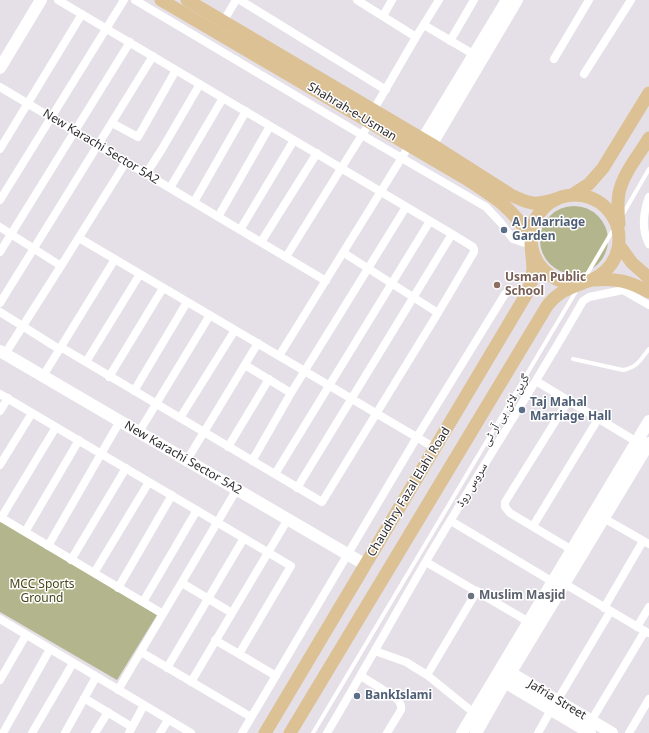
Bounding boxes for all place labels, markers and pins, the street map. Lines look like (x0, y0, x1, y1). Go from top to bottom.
place label: A J Marriage Garden (512, 216, 585, 244)
marker: A J Marriage Garden (499, 225, 509, 235)
place label: Usman Public School (505, 271, 586, 299)
marker: Usman Public School (492, 280, 502, 290)
place label: Taj Mahal Marriage Hall (530, 396, 611, 424)
marker: Taj Mahal Marriage Hall (517, 405, 527, 415)
place label: Muslim Masjid (479, 589, 565, 603)
marker: Muslim Masjid (466, 591, 476, 601)
place label: BankIslami (365, 689, 432, 703)
marker: BankIslami (352, 691, 362, 701)

